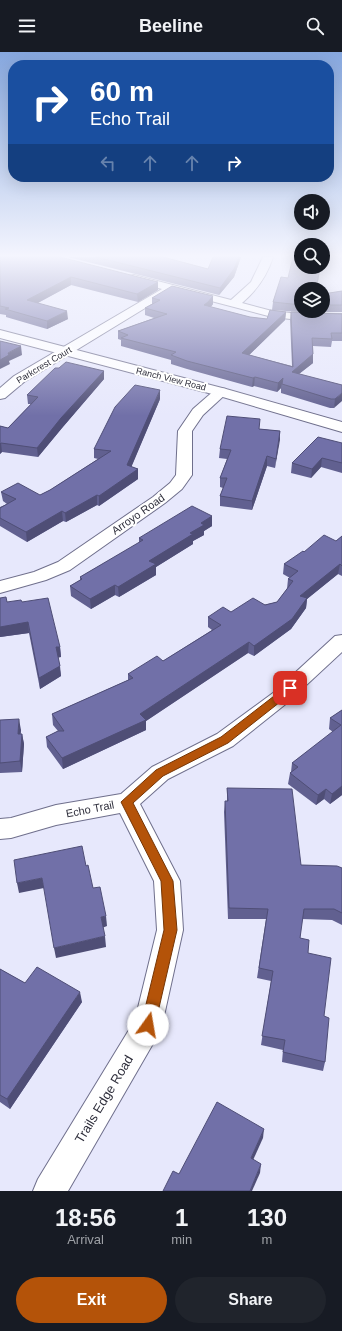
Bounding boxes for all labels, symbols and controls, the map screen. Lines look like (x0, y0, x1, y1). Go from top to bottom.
icon: menu (16, 15, 38, 37)
icon: search (304, 15, 326, 37)
text: Beeline (139, 16, 203, 36)
icon: right (24, 76, 76, 128)
text: 60 m (90, 76, 154, 107)
text: Echo Trail (90, 109, 170, 129)
icon: left (97, 152, 119, 174)
icon: ahead (139, 152, 161, 174)
icon: ahead (181, 152, 203, 174)
icon: right (223, 152, 245, 174)
map controls (294, 194, 330, 318)
button: sound (294, 194, 330, 230)
button: search (294, 238, 330, 274)
button: layers (294, 282, 330, 318)
street label: Parkcrest Court (15, 344, 74, 385)
street label: Ranch View Road (135, 365, 207, 393)
street label: Arroyo Road (109, 491, 167, 537)
pin (273, 671, 307, 705)
icon: arrive (279, 677, 301, 699)
street label: Echo Trail (65, 798, 115, 820)
position arrow (127, 1004, 169, 1046)
street label: Trails Edge Road (72, 1052, 136, 1146)
text: 18:56 (55, 1204, 116, 1231)
text: 1 (175, 1204, 188, 1231)
text: 130 (247, 1204, 287, 1231)
text: Arrival (67, 1232, 104, 1247)
text: min (171, 1232, 192, 1247)
text: m (262, 1232, 272, 1247)
button: Exit (16, 1277, 167, 1323)
button: Share (175, 1277, 326, 1323)

